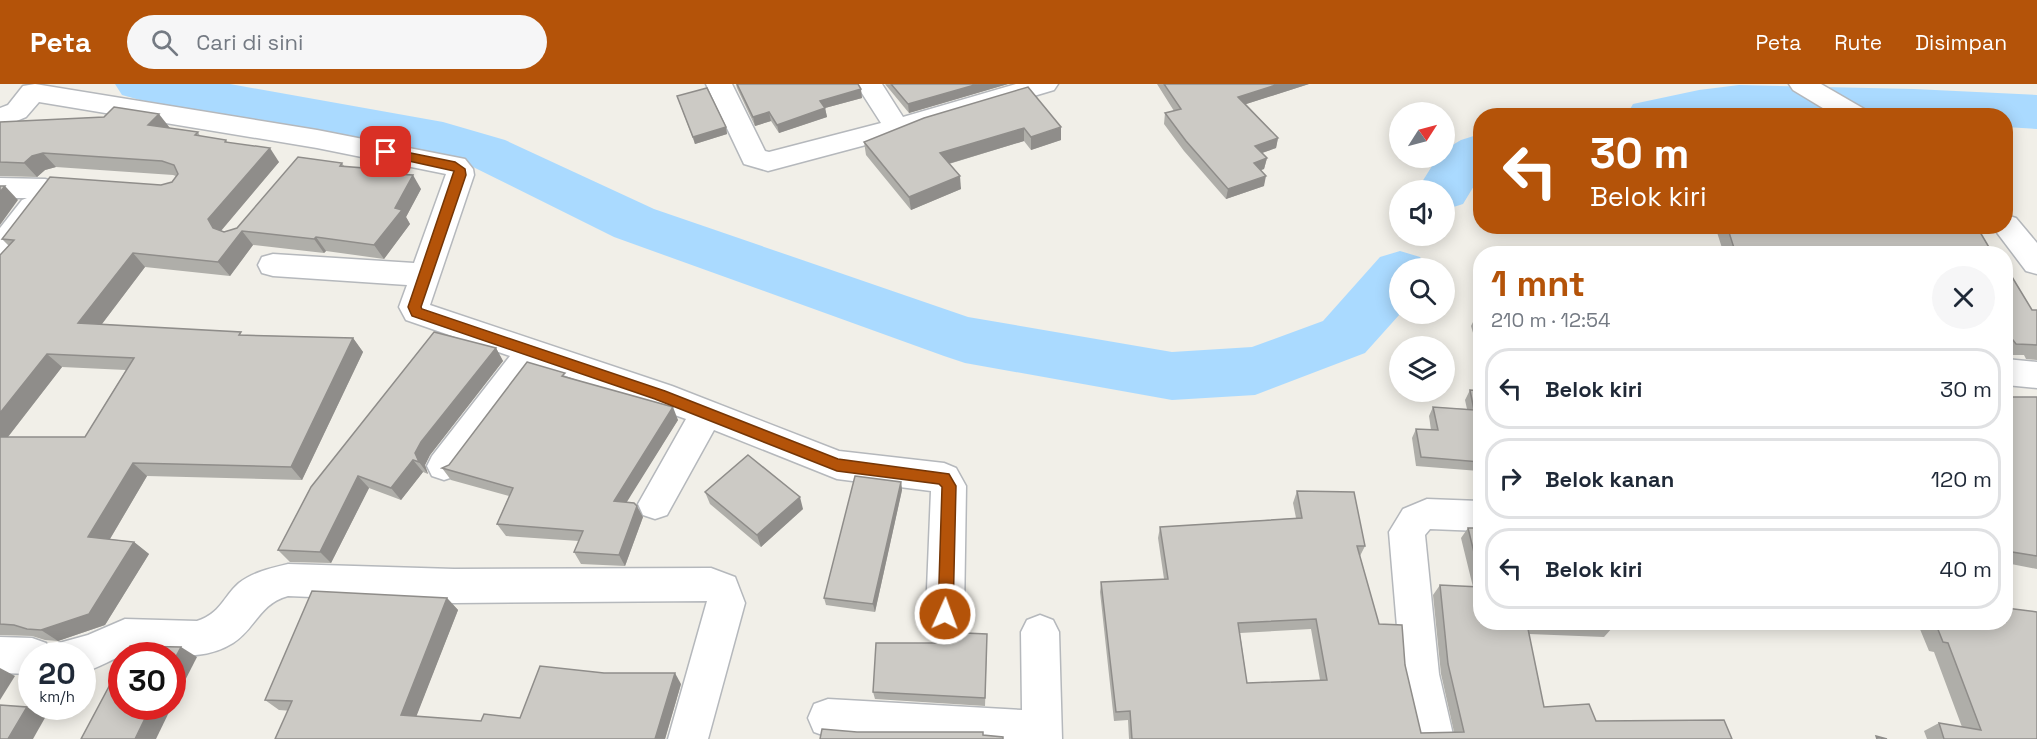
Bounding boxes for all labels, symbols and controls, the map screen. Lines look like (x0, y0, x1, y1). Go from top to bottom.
search box (127, 15, 547, 69)
text: Peta (30, 24, 91, 60)
icon: search (148, 26, 181, 59)
text: Cari di sini (196, 28, 303, 56)
text: Peta (1755, 29, 1801, 56)
text: Rute (1834, 29, 1882, 56)
text: Disimpan (1915, 29, 2007, 56)
north arrow (1389, 102, 1455, 168)
map controls (1389, 102, 1455, 402)
pin (360, 126, 411, 177)
text: 30 m (1590, 127, 1689, 180)
icon: left (1491, 132, 1569, 210)
icon: arrive (369, 135, 402, 168)
text: Belok kiri (1590, 179, 1707, 214)
button: sound (1389, 180, 1455, 246)
button: search (1389, 258, 1455, 324)
text: 1 mnt (1491, 261, 1585, 307)
button: close (1932, 266, 1995, 329)
text: 210 m · 12:54 (1491, 307, 1611, 333)
button: layers (1389, 336, 1455, 402)
icon: left (1494, 372, 1527, 405)
text: Belok kiri (1545, 375, 1642, 403)
text: 30 m (1940, 375, 1992, 403)
icon: right (1494, 462, 1527, 495)
text: Belok kanan (1545, 465, 1674, 493)
text: 120 m (1931, 465, 1992, 493)
icon: left (1494, 552, 1527, 585)
text: Belok kiri (1545, 555, 1642, 583)
text: 40 m (1940, 555, 1992, 583)
position arrow (913, 582, 977, 646)
speed limit sign: 30 (108, 642, 186, 720)
text: 20 (38, 654, 76, 693)
text: km/h (39, 687, 75, 706)

